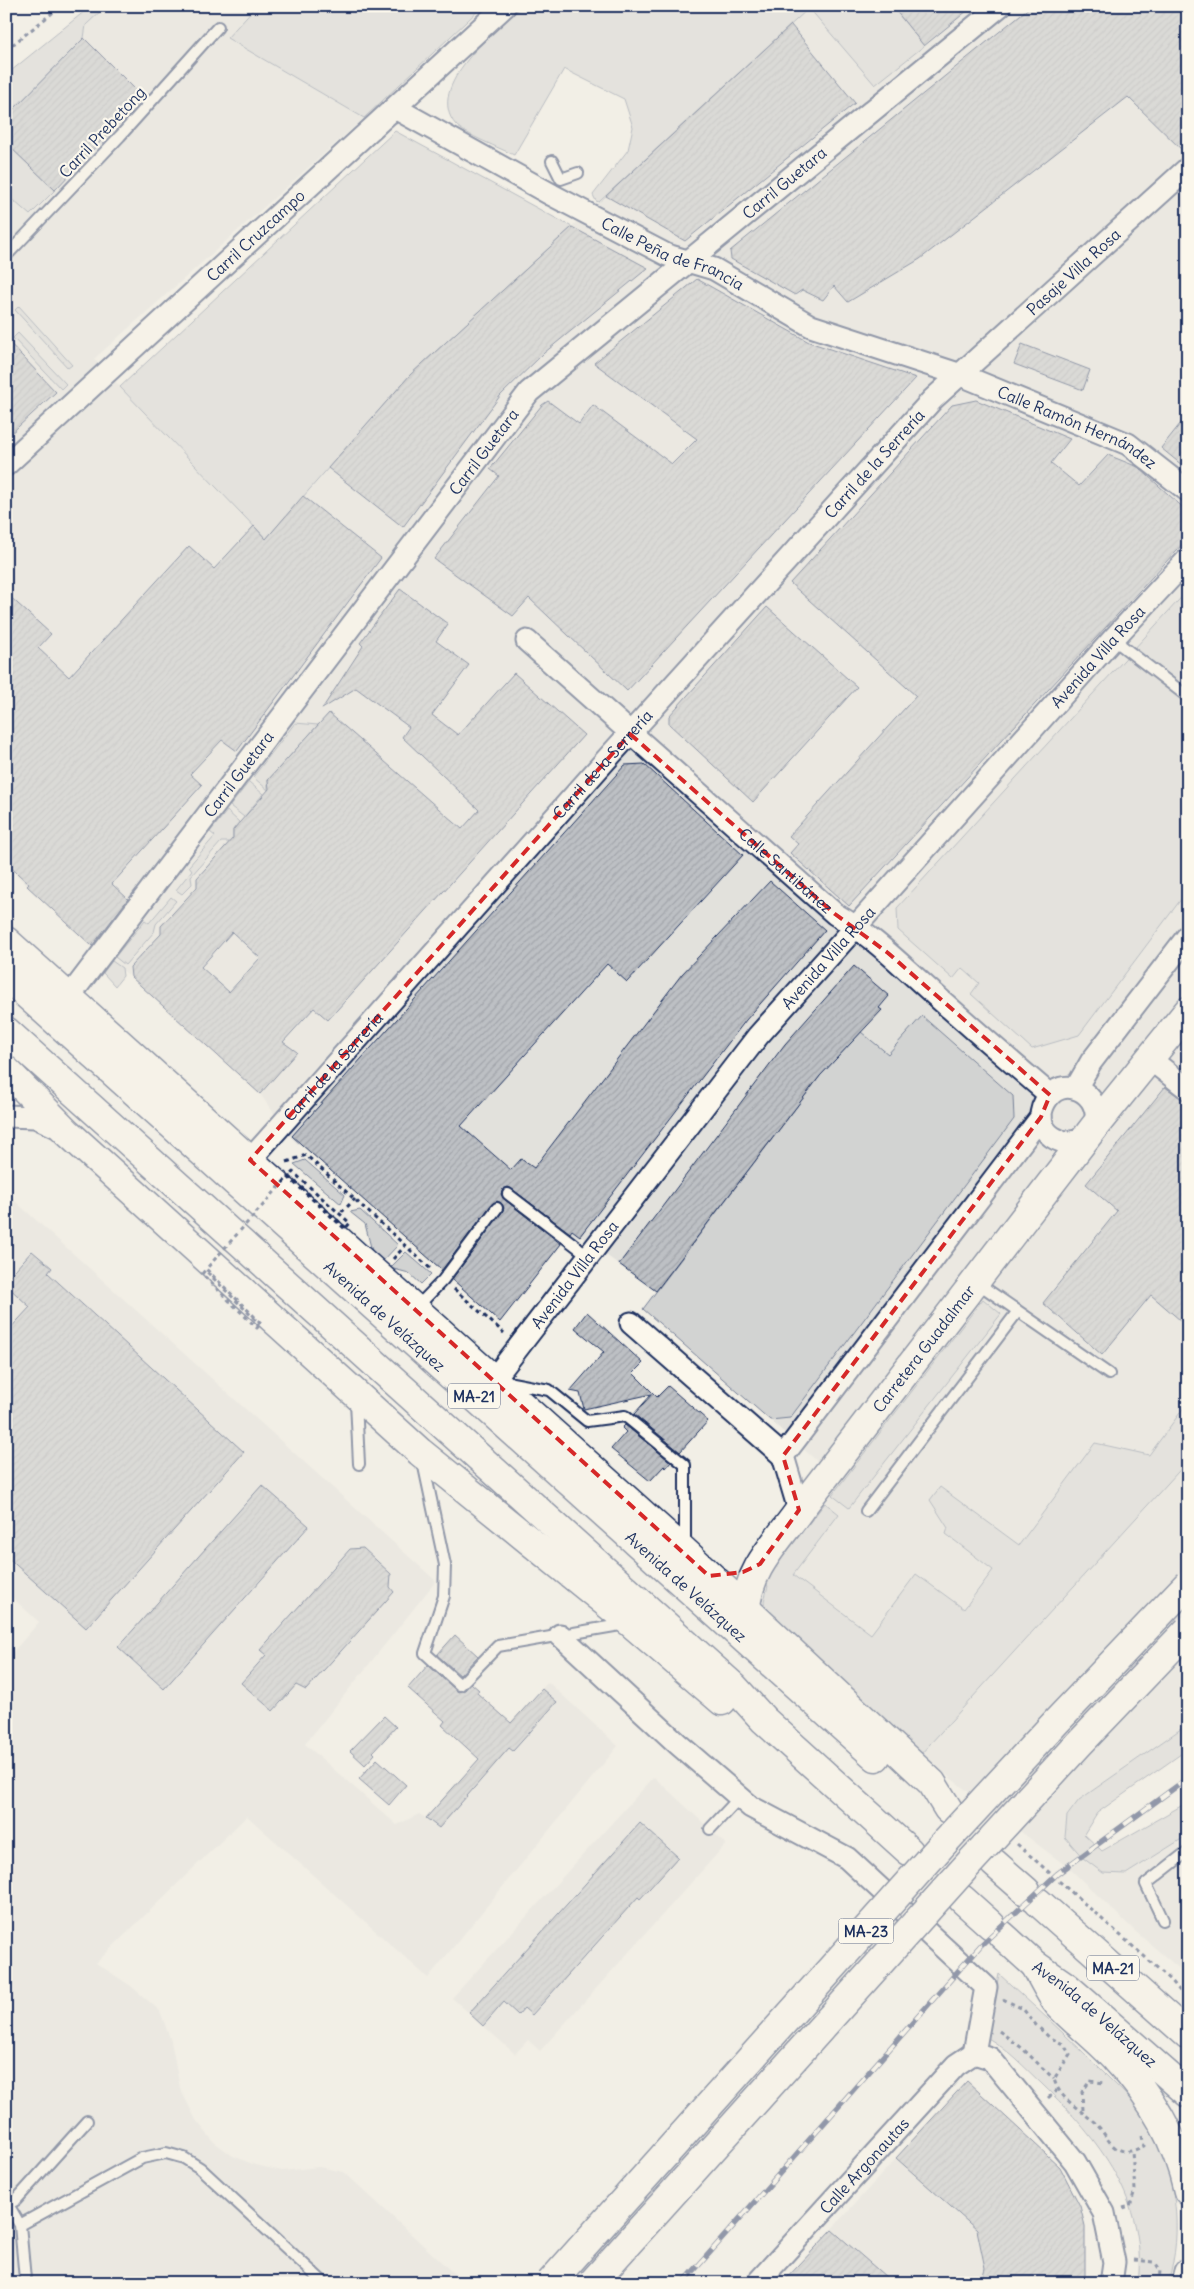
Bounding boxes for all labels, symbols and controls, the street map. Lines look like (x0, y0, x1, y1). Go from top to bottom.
street label: Carril Prebetong (54, 82, 150, 182)
street label: Carril Guetara (738, 142, 830, 223)
street label: Carril Cruzcampo (202, 185, 309, 286)
street label: Calle Peña de Francia (598, 213, 748, 294)
street label: Pasaje Villa Rosa (1022, 224, 1125, 320)
street label: Calle Ramón Hernández (994, 381, 1161, 473)
street label: Carril Guetara (444, 405, 523, 499)
street label: Carril de la Serrería (820, 405, 929, 522)
street label: Avenida Villa Rosa (1046, 601, 1149, 712)
street label: Carril de la Serrería (548, 705, 657, 823)
street label: Carril Guetara (199, 727, 278, 821)
street label: Calle Santibánez (735, 824, 837, 918)
street label: Avenida Villa Rosa (777, 902, 879, 1013)
street label: Carril de la Serrería (279, 1008, 387, 1126)
street label: Avenida Villa Rosa (527, 1216, 622, 1332)
street label: Avenida de Velázquez (320, 1256, 450, 1376)
street label: Carretera Guadalmar (868, 1280, 979, 1416)
road number: MA-21 (448, 1384, 500, 1408)
street label: Avenida de Velázquez (621, 1527, 751, 1646)
road number: MA-23 (838, 1918, 894, 1944)
street label: Avenida de Velázquez (1029, 1956, 1162, 2072)
road number: MA-21 (1087, 1956, 1139, 1980)
street label: Calle Argonautas (815, 2113, 913, 2218)

